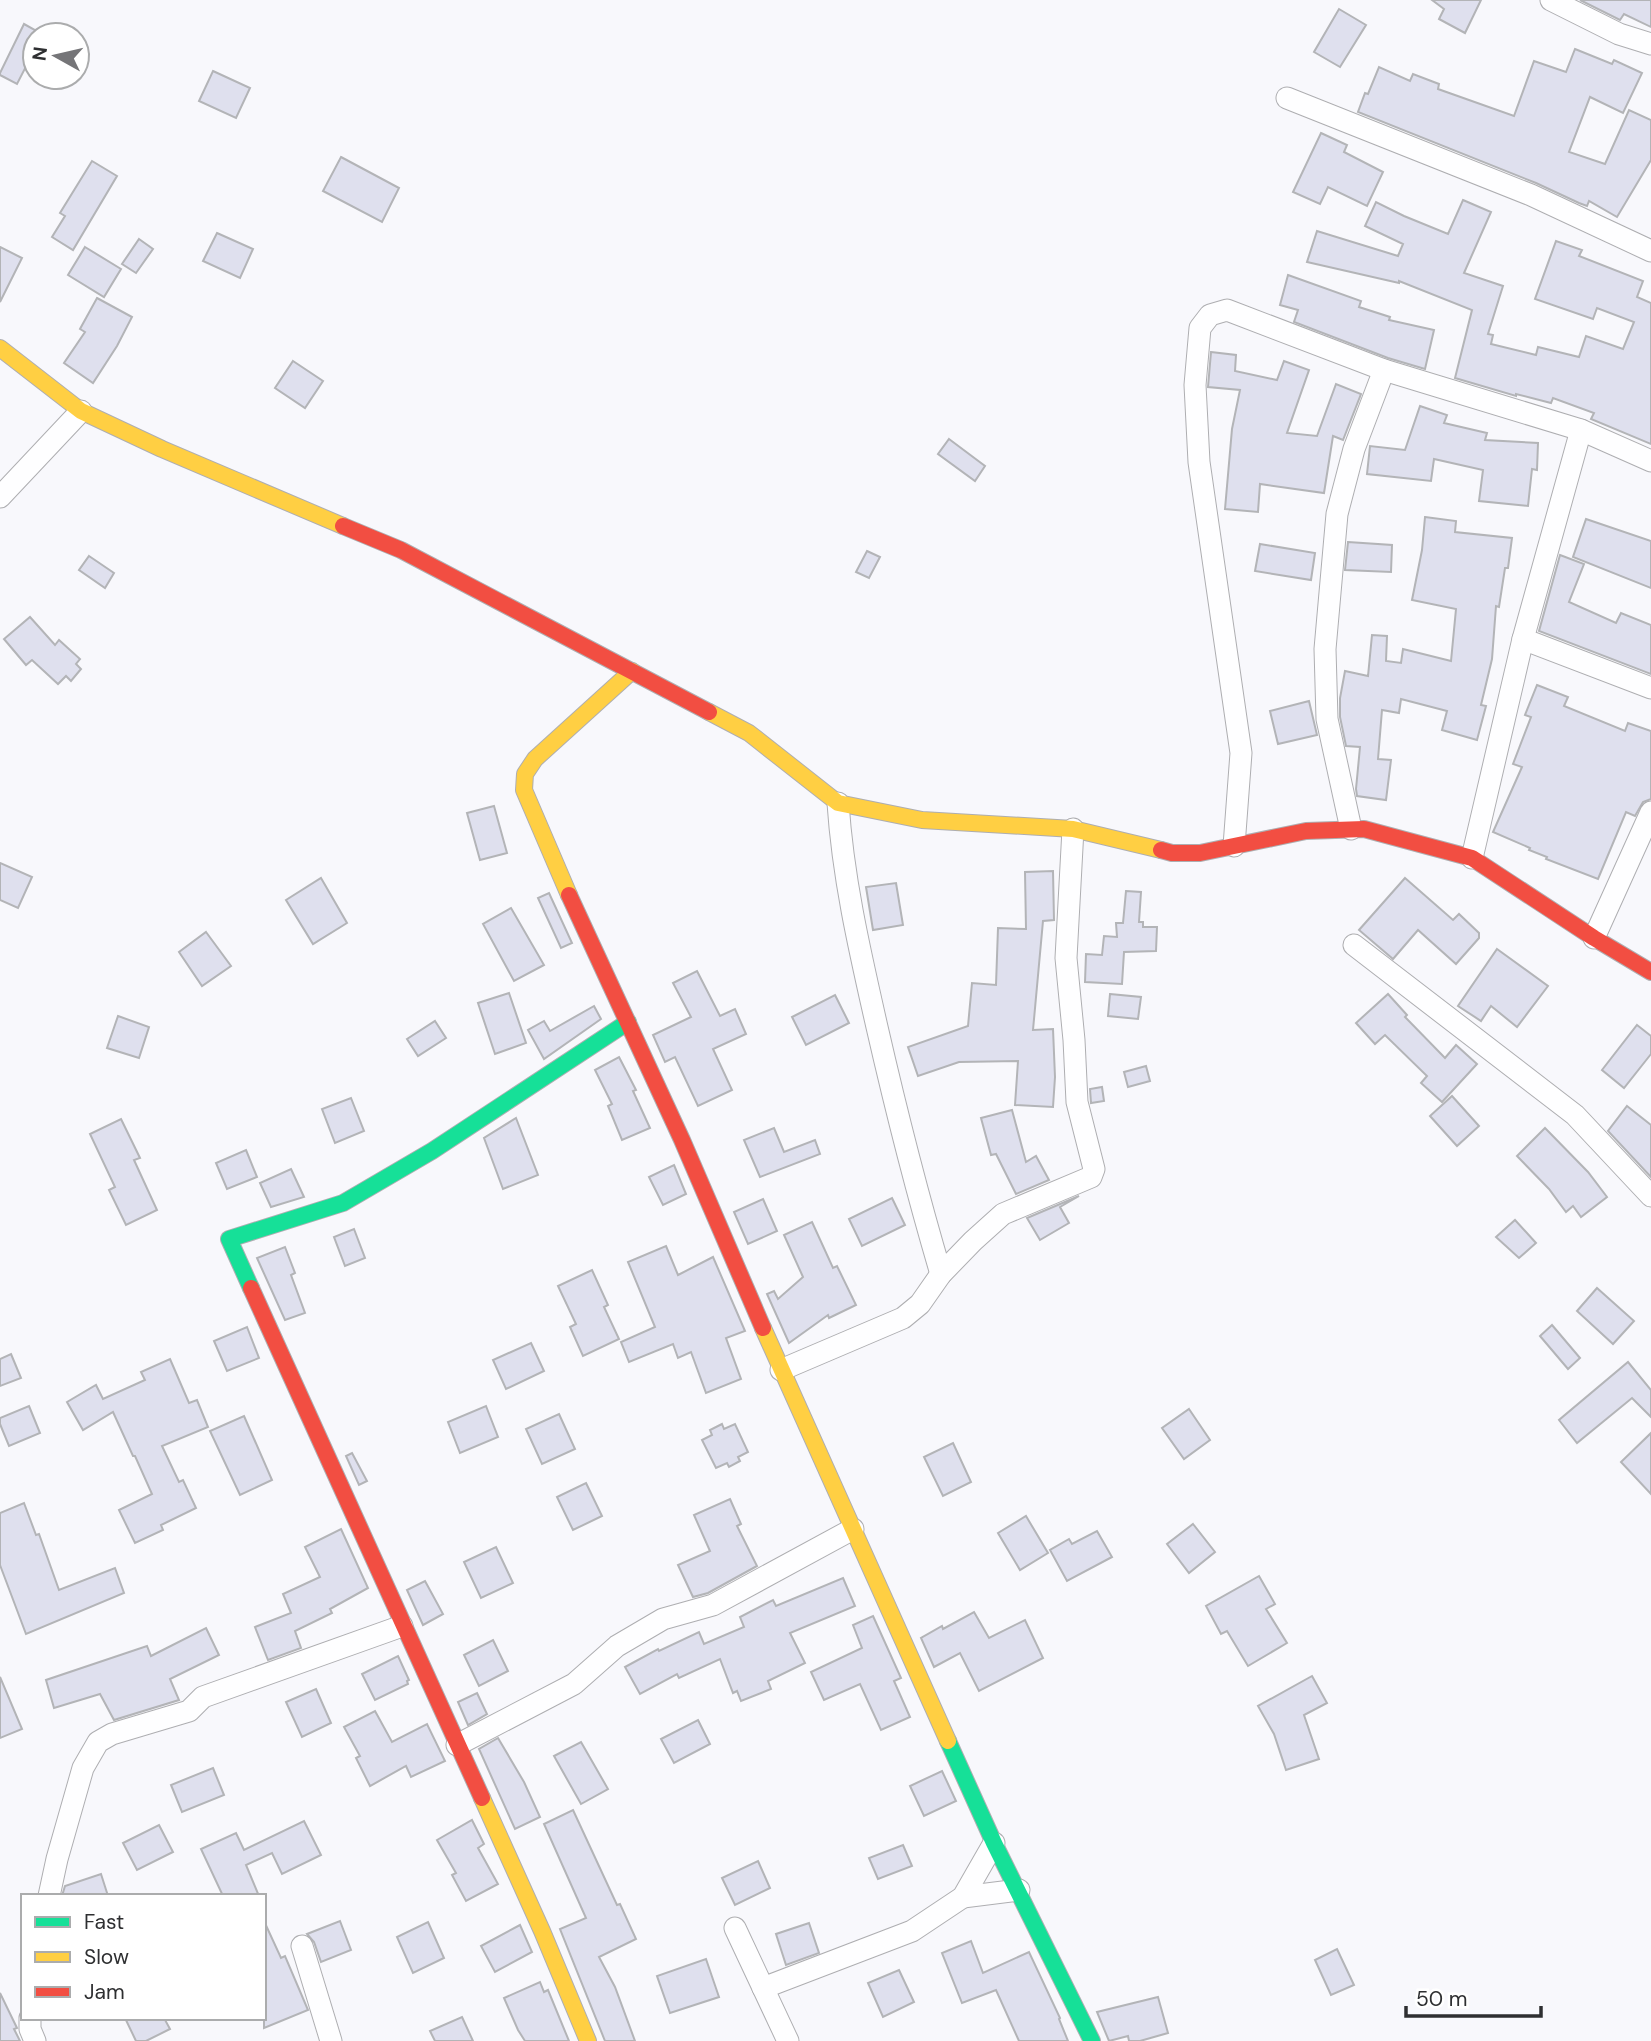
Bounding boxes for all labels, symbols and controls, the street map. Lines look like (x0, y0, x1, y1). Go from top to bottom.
north arrow (21, 21, 91, 91)
text: N (26, 45, 53, 62)
legend (21, 1894, 266, 2020)
text: Fast (84, 1908, 124, 1936)
text: Slow (84, 1943, 129, 1971)
scale bar (1406, 1974, 1541, 2018)
text: Jam (84, 1978, 125, 2006)
text: 50 m (1416, 1985, 1467, 2013)

